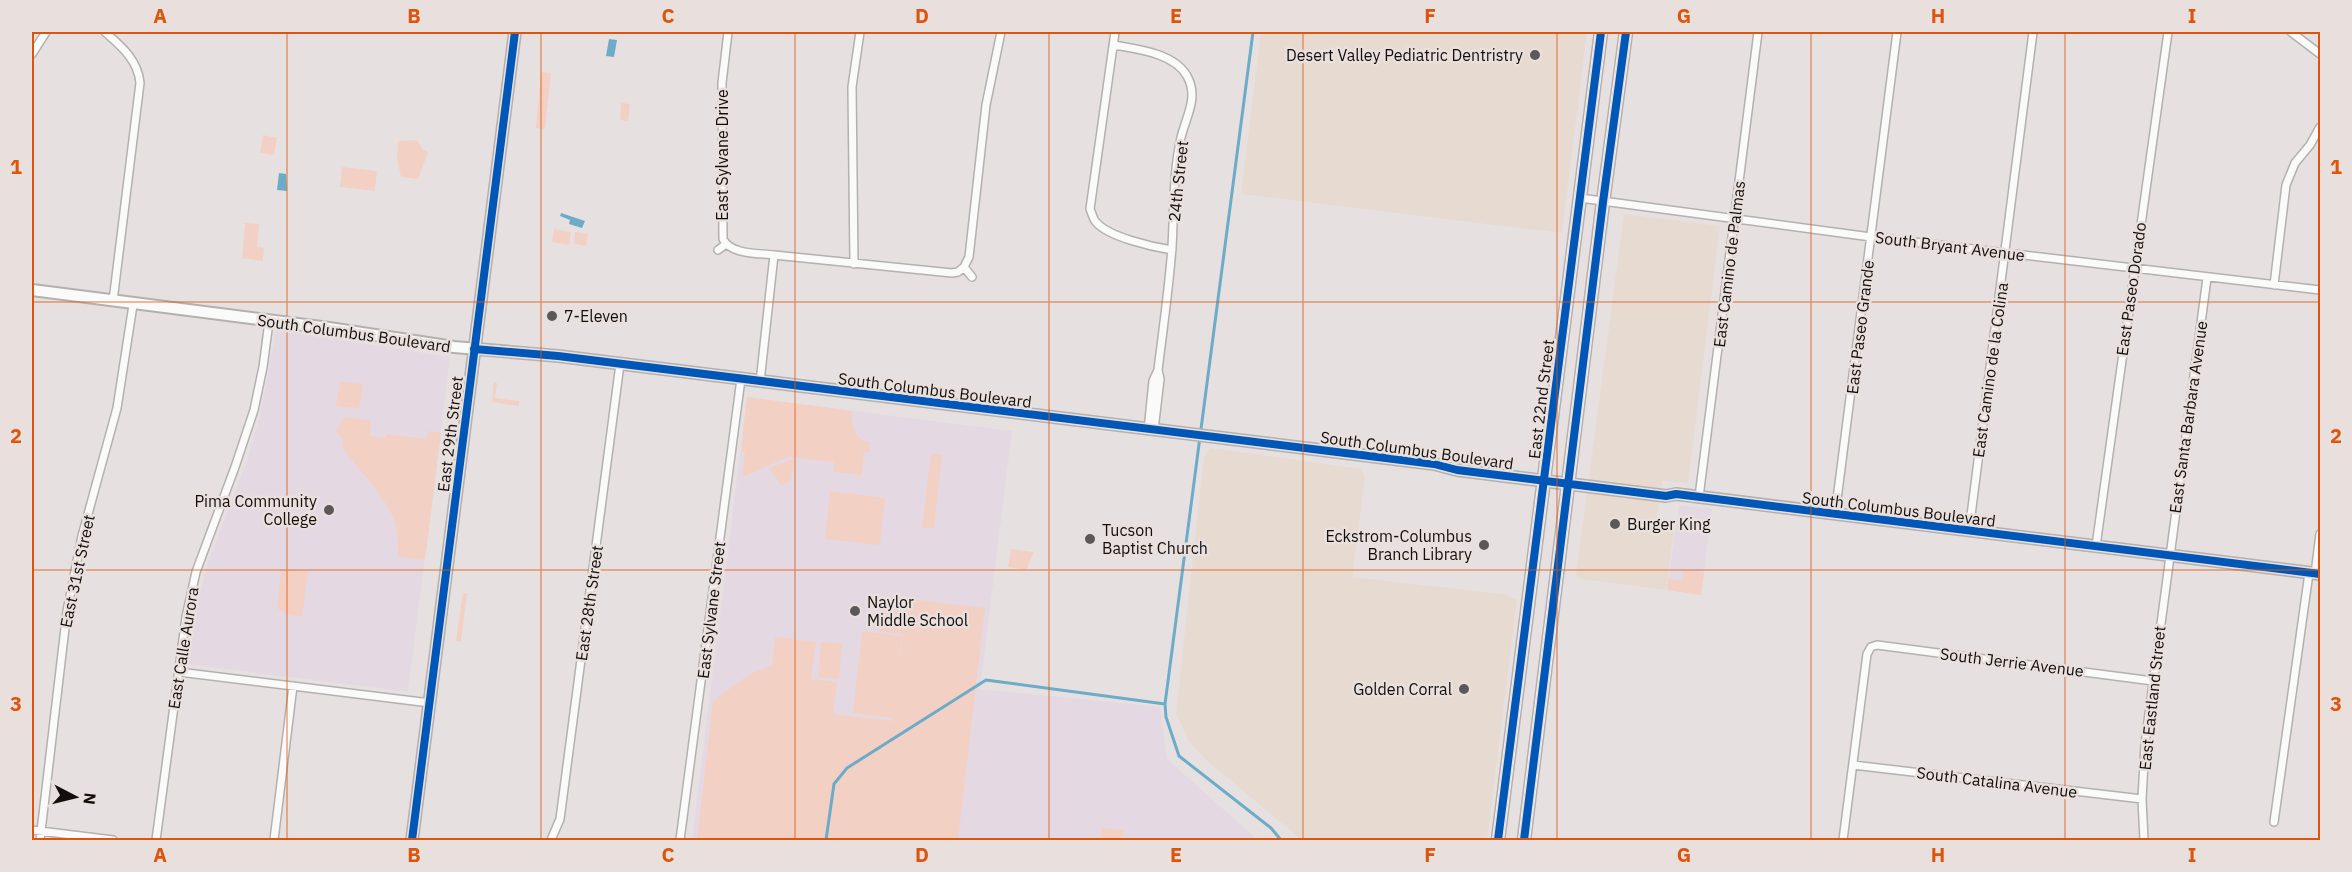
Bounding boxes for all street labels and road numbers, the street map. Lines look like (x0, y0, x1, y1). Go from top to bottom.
street label: East Sylvane Drive (712, 89, 732, 221)
street label: 24th Street (1164, 139, 1192, 223)
street label: East Camino de Palmas (1709, 180, 1749, 348)
street label: East Paseo Dorado (2112, 221, 2150, 357)
street label: South Bryant Avenue (1874, 227, 2026, 265)
street label: East Paseo Grande (1842, 259, 1878, 395)
street label: East Camino de la Colina (1968, 281, 2012, 459)
street label: South Columbus Boulevard (256, 310, 452, 356)
street label: East Santa Barbara Avenue (2165, 319, 2211, 514)
street label: East 22nd Street (1524, 338, 1558, 460)
street label: South Columbus Boulevard (837, 368, 1033, 412)
street label: East 29th Street (433, 375, 467, 493)
street label: South Columbus Boulevard (1319, 427, 1515, 473)
street label: South Columbus Boulevard (1801, 487, 1997, 531)
street label: East 31st Street (55, 513, 99, 629)
street label: East Sylvane Street (693, 540, 729, 680)
street label: East 28th Street (571, 544, 607, 662)
street label: East Calle Aurora (163, 585, 203, 710)
street label: East Eastland Street (2134, 625, 2170, 771)
street label: South Jerrie Avenue (1939, 643, 2085, 681)
street label: South Catalina Avenue (1916, 762, 2079, 802)

